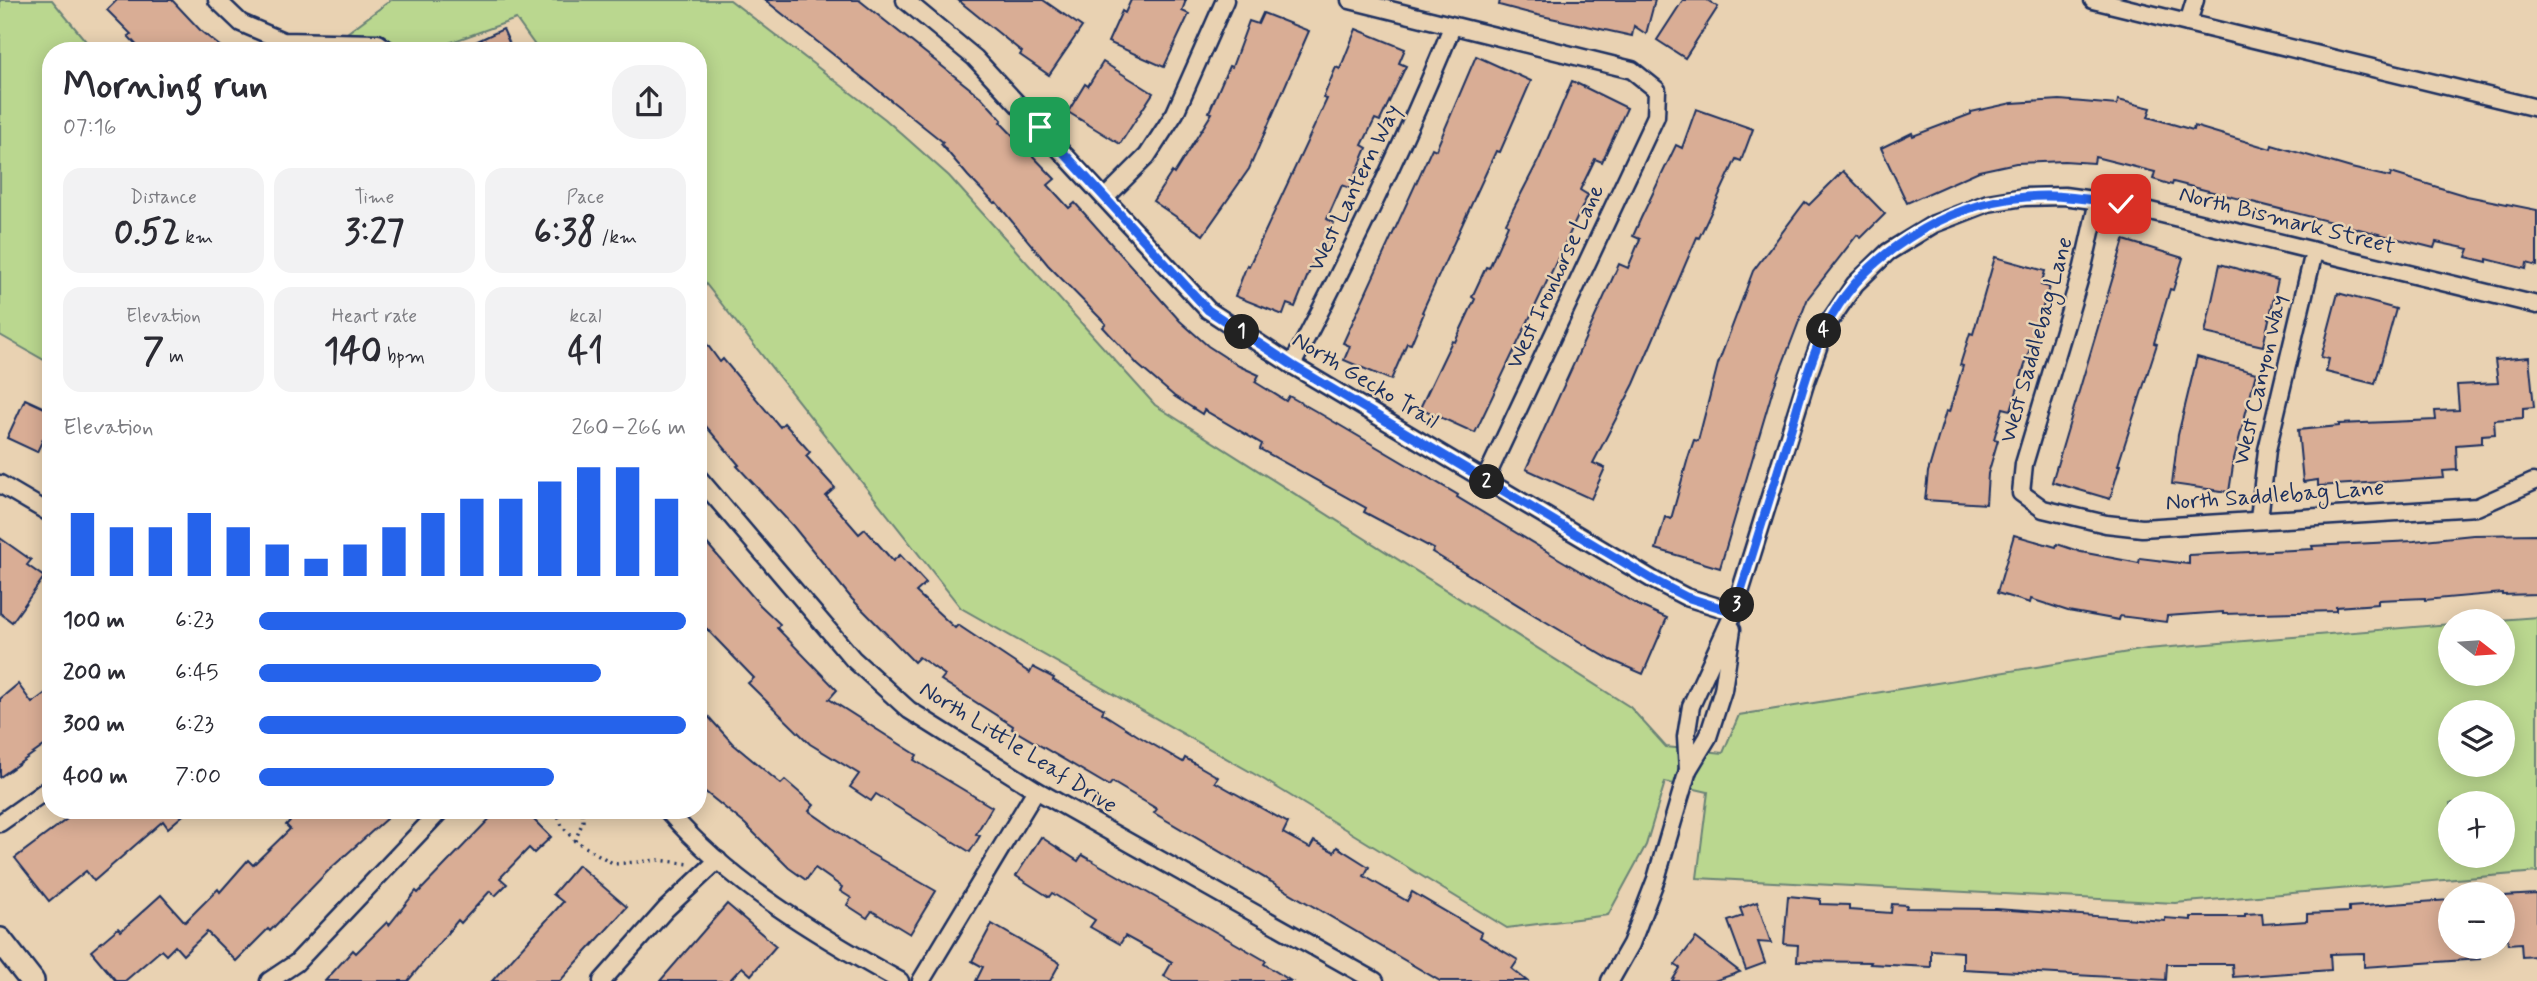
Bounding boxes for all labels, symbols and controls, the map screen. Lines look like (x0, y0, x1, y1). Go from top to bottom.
text: Morning run (63, 62, 268, 111)
button: share (612, 65, 686, 139)
pin (1010, 97, 1070, 157)
street label: West Lantern Way (1302, 99, 1408, 277)
icon: arrive (1021, 108, 1059, 146)
text: 07:16 (63, 113, 117, 143)
pin (2091, 174, 2151, 234)
street label: West Ironhorse Lane (1500, 180, 1612, 374)
street label: North Bismark Street (2176, 180, 2398, 262)
text: Distance (130, 185, 197, 210)
text: Time (355, 185, 394, 210)
text: Pace (567, 185, 604, 210)
icon: check (2102, 185, 2140, 223)
text: 0.52 (114, 210, 180, 256)
text: 3:27 (345, 210, 404, 256)
text: 6:38 (534, 210, 596, 256)
text: km (180, 225, 213, 250)
text: /km (596, 225, 637, 250)
street label: West Saddlebag Lane (1993, 233, 2083, 447)
street label: West Canyon Way (2227, 292, 2295, 468)
text: Elevation (126, 304, 201, 329)
text: Heart rate (332, 304, 417, 329)
text: kcal (570, 304, 601, 329)
pin: 1 (1224, 314, 1260, 350)
pin: 4 (1806, 314, 1842, 348)
text: 4 (1818, 318, 1829, 343)
text: 1 (1237, 319, 1246, 344)
street label: North Gecko Trail (1286, 325, 1444, 437)
text: 7 (143, 329, 164, 375)
text: 140 (324, 329, 382, 375)
text: 41 (568, 329, 603, 375)
text: m (164, 344, 184, 369)
text: bpm (382, 344, 425, 369)
text: Elevation (63, 413, 154, 443)
text: 260–266 m (571, 413, 686, 443)
pin: 2 (1470, 464, 1504, 500)
text: 2 (1482, 469, 1491, 494)
street label: North Saddlebag Lane (2165, 473, 2386, 521)
pin: 3 (1720, 588, 1754, 622)
text: 3 (1732, 592, 1741, 617)
text: 100 m (63, 606, 125, 636)
text: 6:23 (175, 606, 214, 636)
north arrow (2438, 609, 2515, 686)
map controls (2438, 609, 2515, 959)
text: 200 m (63, 658, 126, 688)
text: 6:45 (175, 658, 219, 688)
street label: North Little Leaf Drive (914, 675, 1122, 821)
button: layers (2438, 700, 2515, 777)
text: 300 m (63, 710, 125, 740)
text: 6:23 (175, 710, 214, 740)
text: 400 m (63, 762, 128, 792)
text: 7:00 (175, 762, 221, 792)
button: + (2438, 791, 2515, 868)
button: − (2438, 882, 2515, 959)

